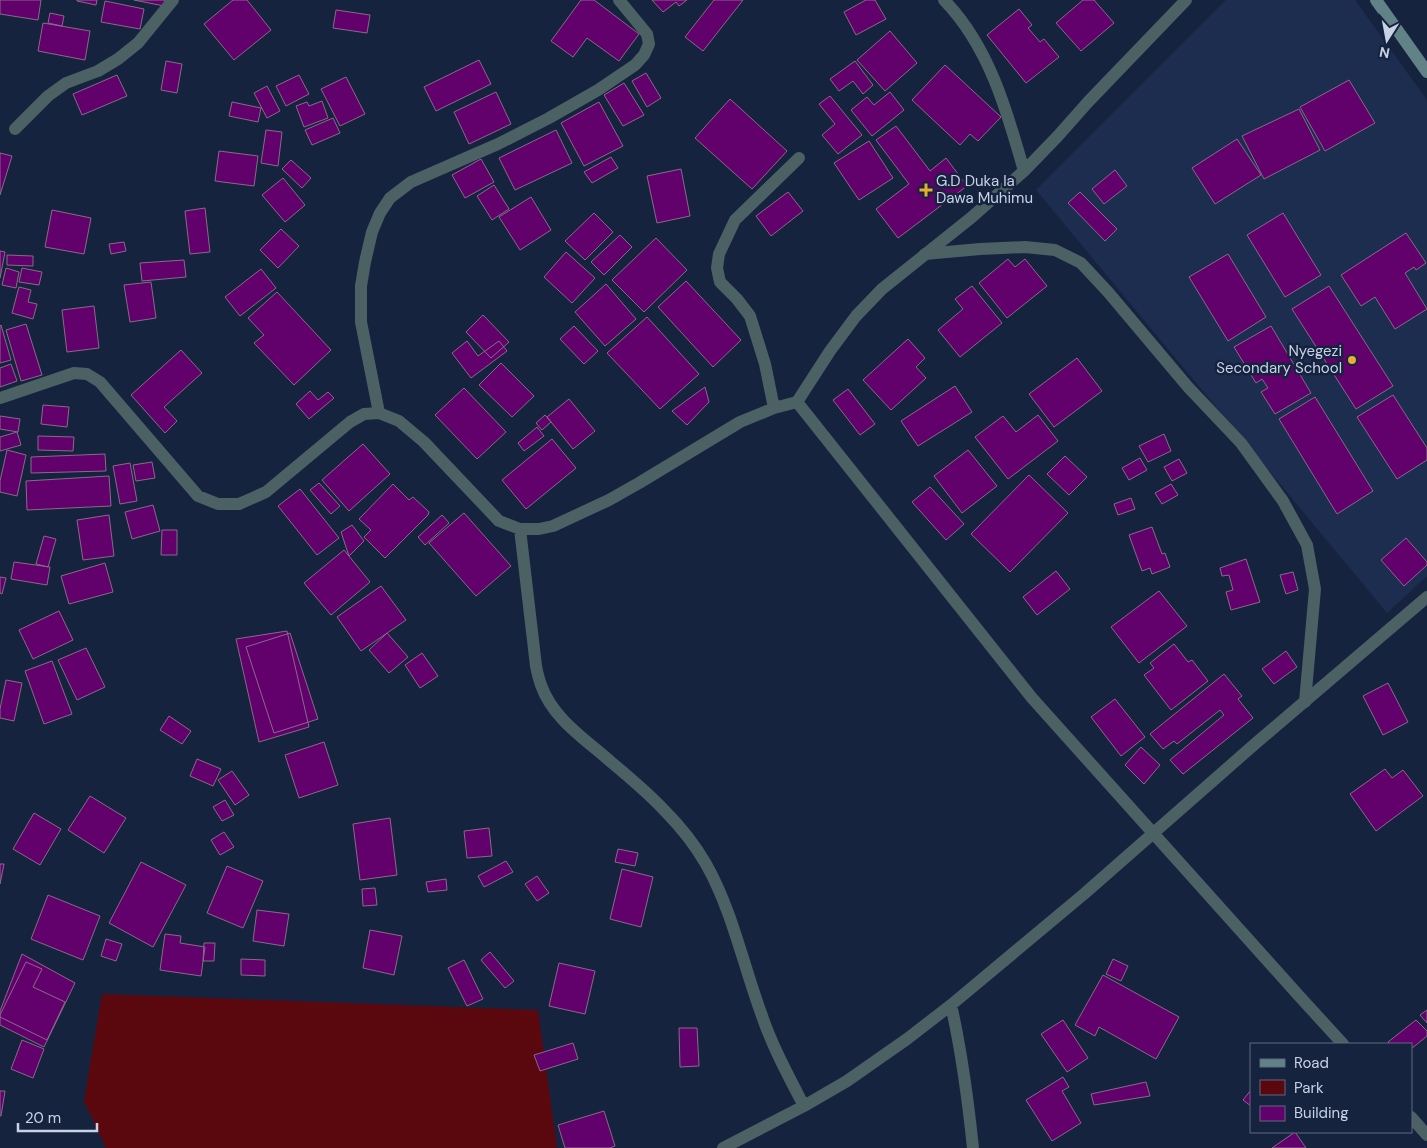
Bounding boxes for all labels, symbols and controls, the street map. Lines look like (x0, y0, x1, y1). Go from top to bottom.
north arrow (1362, 15, 1412, 65)
text: N (1378, 43, 1391, 63)
place label: G.D Duka la Dawa Muhimu (936, 171, 1033, 208)
marker: G.D Duka la Dawa Muhimu (920, 184, 932, 196)
place label: Nyegezi Secondary School (1216, 341, 1342, 378)
marker: Nyegezi Secondary School (1346, 354, 1358, 366)
legend (1250, 1043, 1412, 1133)
text: Road (1294, 1053, 1329, 1073)
text: Park (1294, 1078, 1324, 1098)
scale bar (18, 1100, 96, 1132)
text: Building (1294, 1103, 1349, 1123)
text: 20 m (25, 1108, 61, 1128)

